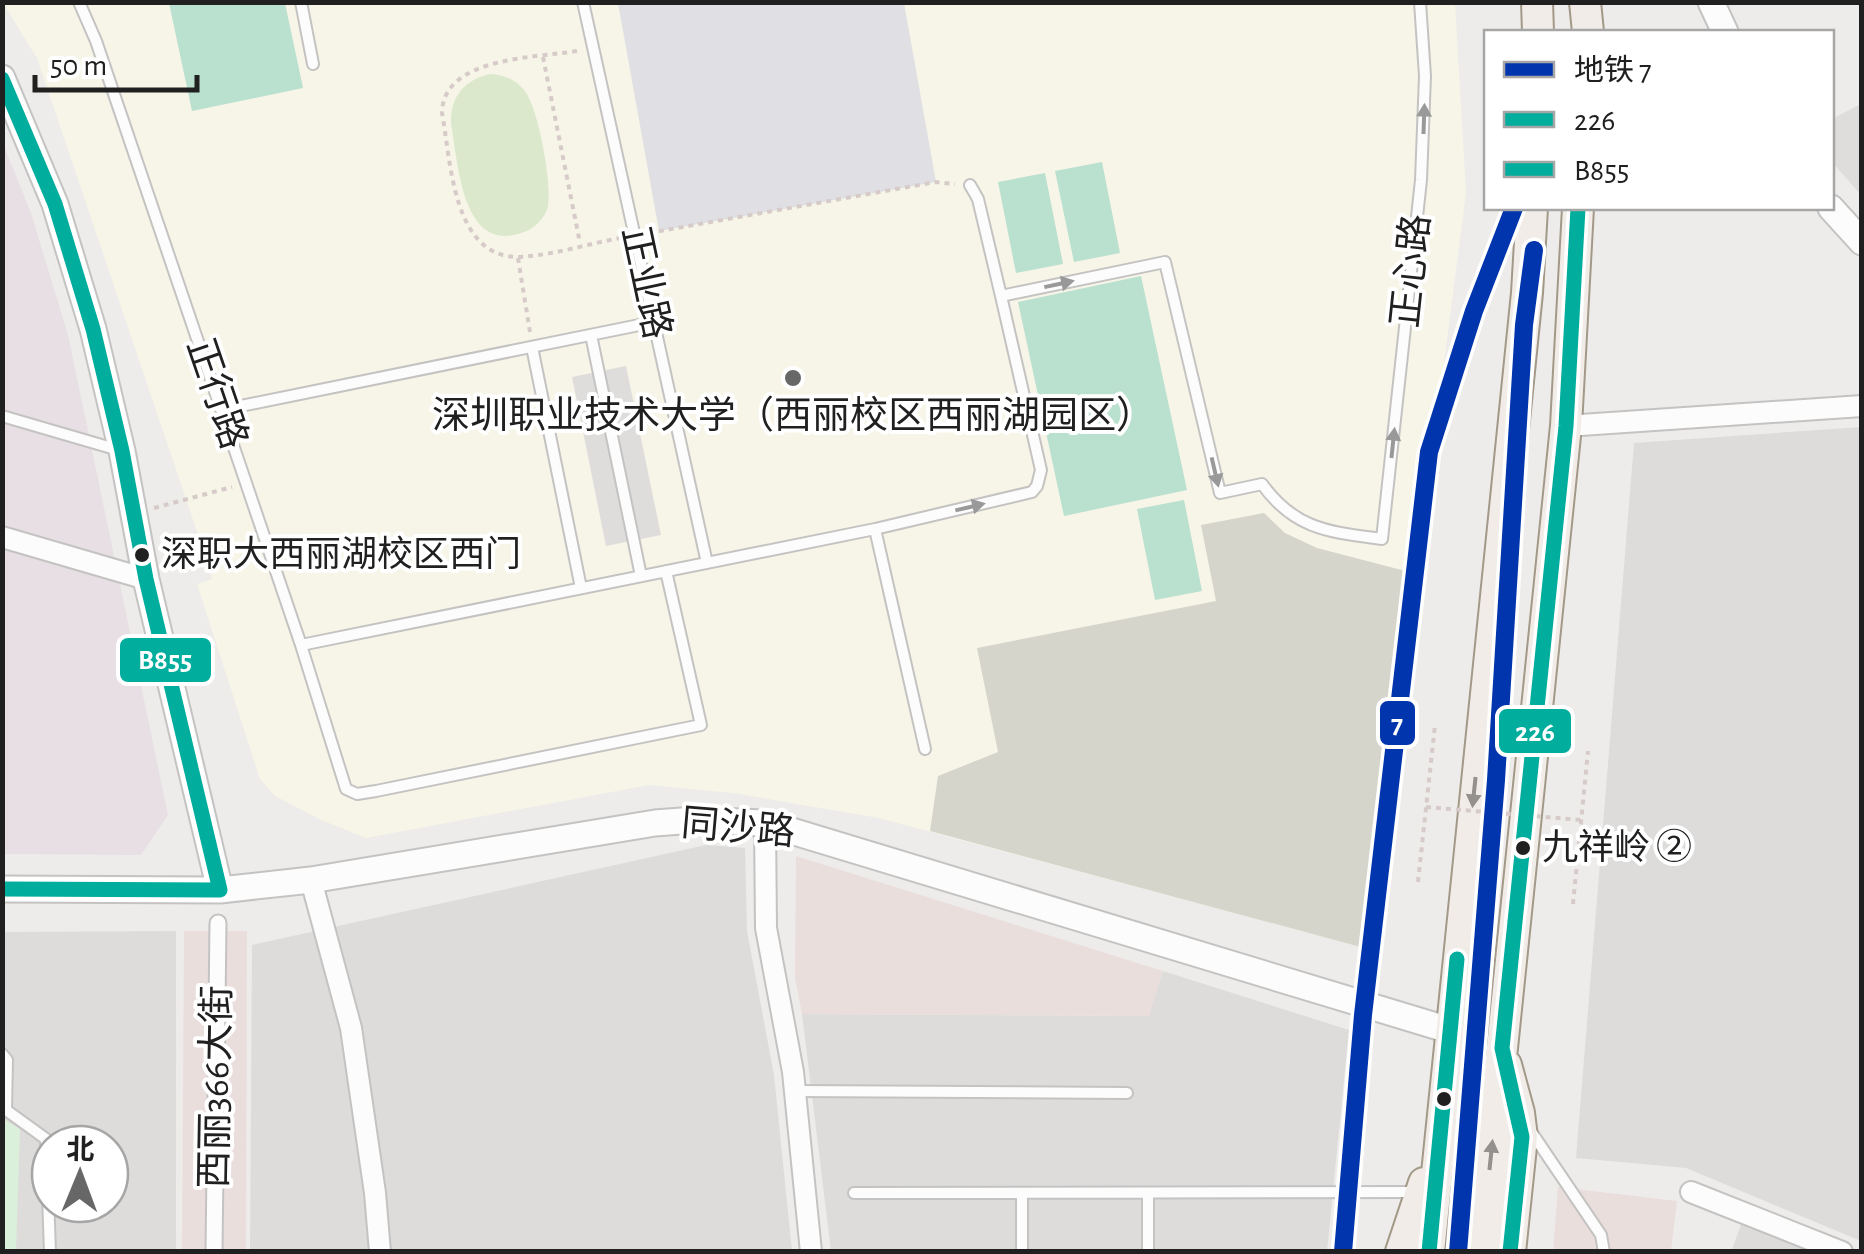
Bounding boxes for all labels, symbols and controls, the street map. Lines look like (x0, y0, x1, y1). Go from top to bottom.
scale bar (35, 30, 198, 92)
legend (1484, 30, 1834, 210)
text: 50 m (50, 51, 107, 81)
text: 地铁 7 (1574, 54, 1651, 86)
one-way arrow (1416, 103, 1432, 135)
text: 226 (1574, 106, 1615, 136)
text: B855 (1574, 156, 1629, 186)
street label: 正心路 (1385, 212, 1437, 330)
street label: 正业路 (615, 223, 677, 343)
one-way arrow (1043, 275, 1074, 291)
street label: 正行路 (179, 333, 254, 454)
marker: 深圳职业技术大学（西丽校区西丽湖园区） (782, 367, 804, 389)
place label: 深圳职业技术大学（西丽校区西丽湖园区） (432, 395, 1154, 436)
one-way arrow (1385, 426, 1401, 458)
one-way arrow (1208, 457, 1223, 488)
one-way arrow (955, 499, 986, 514)
place label: 深职大西丽湖校区西门 (161, 535, 521, 573)
marker: 深职大西丽湖校区西门 (132, 545, 152, 565)
line badge: B855 (118, 636, 213, 684)
text: B855 (138, 647, 192, 675)
line badge: 7 (1378, 699, 1417, 747)
line badge: 226 (1497, 707, 1573, 755)
text: 7 (1391, 711, 1403, 739)
text: 226 (1515, 719, 1555, 747)
one-way arrow (1466, 777, 1482, 808)
street label: 同沙路 (680, 803, 797, 853)
place label: 九祥岭 ② (1542, 828, 1692, 866)
marker: 九祥岭 ② (1513, 838, 1533, 858)
street label: 西丽366大街 (194, 985, 238, 1189)
unlabelled marker (1434, 1089, 1454, 1109)
north arrow (30, 1124, 130, 1224)
text: 北 (66, 1135, 95, 1165)
one-way arrow (1483, 1138, 1499, 1170)

